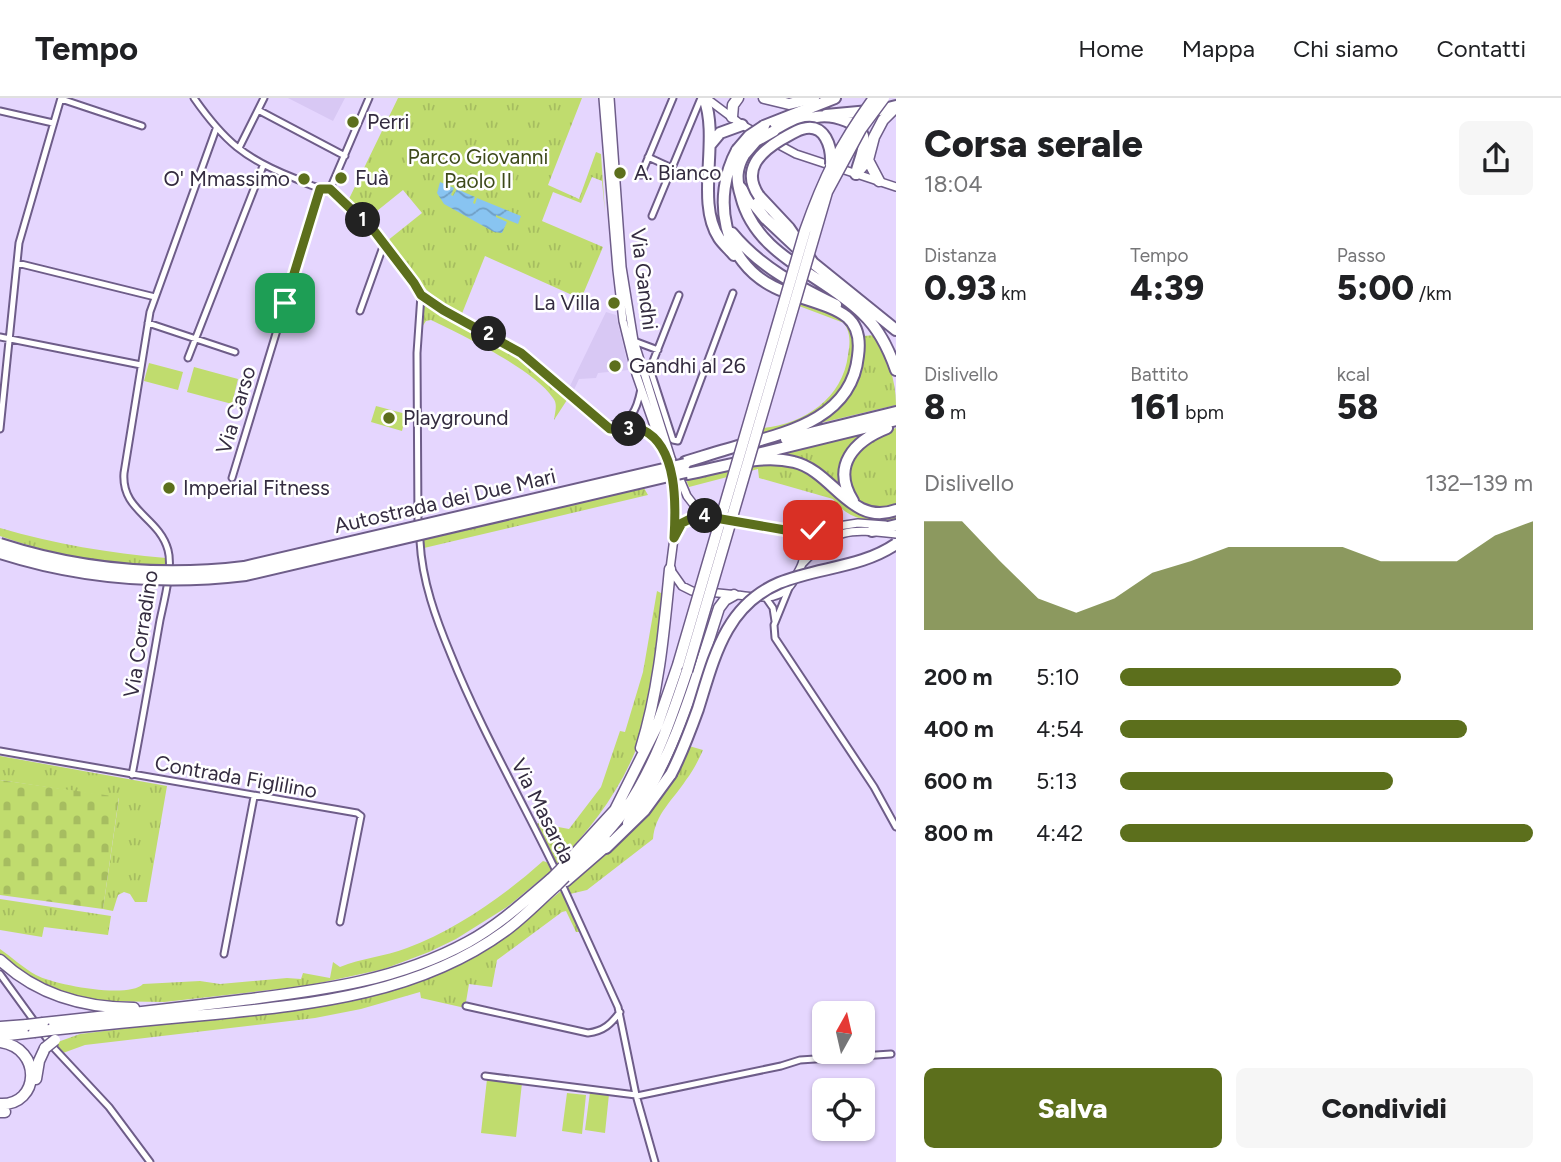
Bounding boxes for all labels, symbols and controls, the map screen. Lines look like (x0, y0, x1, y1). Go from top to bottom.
text: Tempo (35, 29, 138, 68)
text: Home (1078, 34, 1144, 63)
text: Mappa (1182, 34, 1255, 63)
text: Chi siamo (1293, 34, 1398, 63)
text: Contatti (1436, 34, 1526, 63)
place label: Perri (367, 109, 409, 134)
marker: Perri (345, 114, 361, 130)
text: Corsa serale (924, 121, 1143, 167)
button: share (1459, 121, 1533, 195)
park label: Parco Giovanni Paolo II (408, 144, 548, 193)
place label: A. Bianco (634, 160, 721, 185)
place label: Fuà (355, 165, 389, 190)
marker: A. Bianco (612, 165, 628, 181)
place label: O' Mmassimo (163, 166, 290, 191)
marker: Fuà (333, 170, 349, 186)
text: 18:04 (924, 170, 982, 198)
marker: O' Mmassimo (296, 171, 312, 187)
pin: 1 (346, 202, 380, 238)
text: 1 (358, 208, 367, 231)
street label: Via Gandhi (626, 226, 663, 331)
text: Distanza (924, 244, 997, 267)
text: Tempo (1130, 244, 1188, 267)
text: Passo (1337, 244, 1386, 267)
text: 0.93 (924, 267, 996, 309)
text: 4:39 (1130, 267, 1204, 309)
text: 5:00 (1337, 267, 1414, 309)
pin (255, 273, 315, 333)
text: km (996, 282, 1026, 305)
text: /km (1414, 282, 1452, 305)
icon: arrive (266, 284, 304, 322)
place label: La Villa (534, 290, 600, 315)
marker: La Villa (606, 295, 622, 311)
pin: 2 (472, 316, 506, 352)
text: 2 (483, 322, 494, 345)
place label: Gandhi al 26 (629, 353, 746, 378)
marker: Gandhi al 26 (607, 358, 623, 374)
street label: Via Carso (210, 363, 261, 457)
text: Dislivello (924, 363, 998, 386)
text: Battito (1130, 363, 1189, 386)
text: kcal (1337, 363, 1370, 386)
text: 8 (924, 386, 945, 428)
text: 161 (1130, 386, 1181, 428)
text: 58 (1337, 386, 1378, 428)
text: m (945, 401, 966, 424)
text: bpm (1181, 401, 1224, 424)
place label: Playground (403, 405, 508, 430)
marker: Playground (381, 410, 397, 426)
pin: 3 (612, 412, 646, 446)
text: 3 (623, 417, 634, 440)
street label: Autostrada dei Due Mari (332, 463, 558, 538)
text: Dislivello (924, 469, 1014, 497)
text: 132–139 m (1425, 469, 1533, 497)
place label: Imperial Fitness (183, 475, 330, 500)
marker: Imperial Fitness (161, 480, 177, 496)
pin: 4 (688, 498, 722, 534)
pin (783, 500, 843, 560)
text: 4 (698, 504, 711, 527)
icon: check (794, 511, 832, 549)
street label: Via Corradino (118, 568, 163, 699)
text: 200 m (924, 663, 993, 691)
text: 5:10 (1036, 663, 1079, 691)
text: 400 m (924, 715, 994, 743)
text: 4:54 (1036, 715, 1084, 743)
street label: Contrada Figlilino (153, 750, 319, 803)
street label: Via Masarda (506, 754, 581, 867)
text: 600 m (924, 767, 993, 795)
text: 5:13 (1036, 767, 1077, 795)
text: 800 m (924, 819, 993, 847)
text: 4:42 (1036, 819, 1083, 847)
north arrow (812, 1001, 875, 1064)
map controls (812, 1001, 875, 1141)
button: Salva (924, 1068, 1222, 1148)
button: Condividi (1236, 1068, 1533, 1148)
button: locate (812, 1078, 875, 1141)

